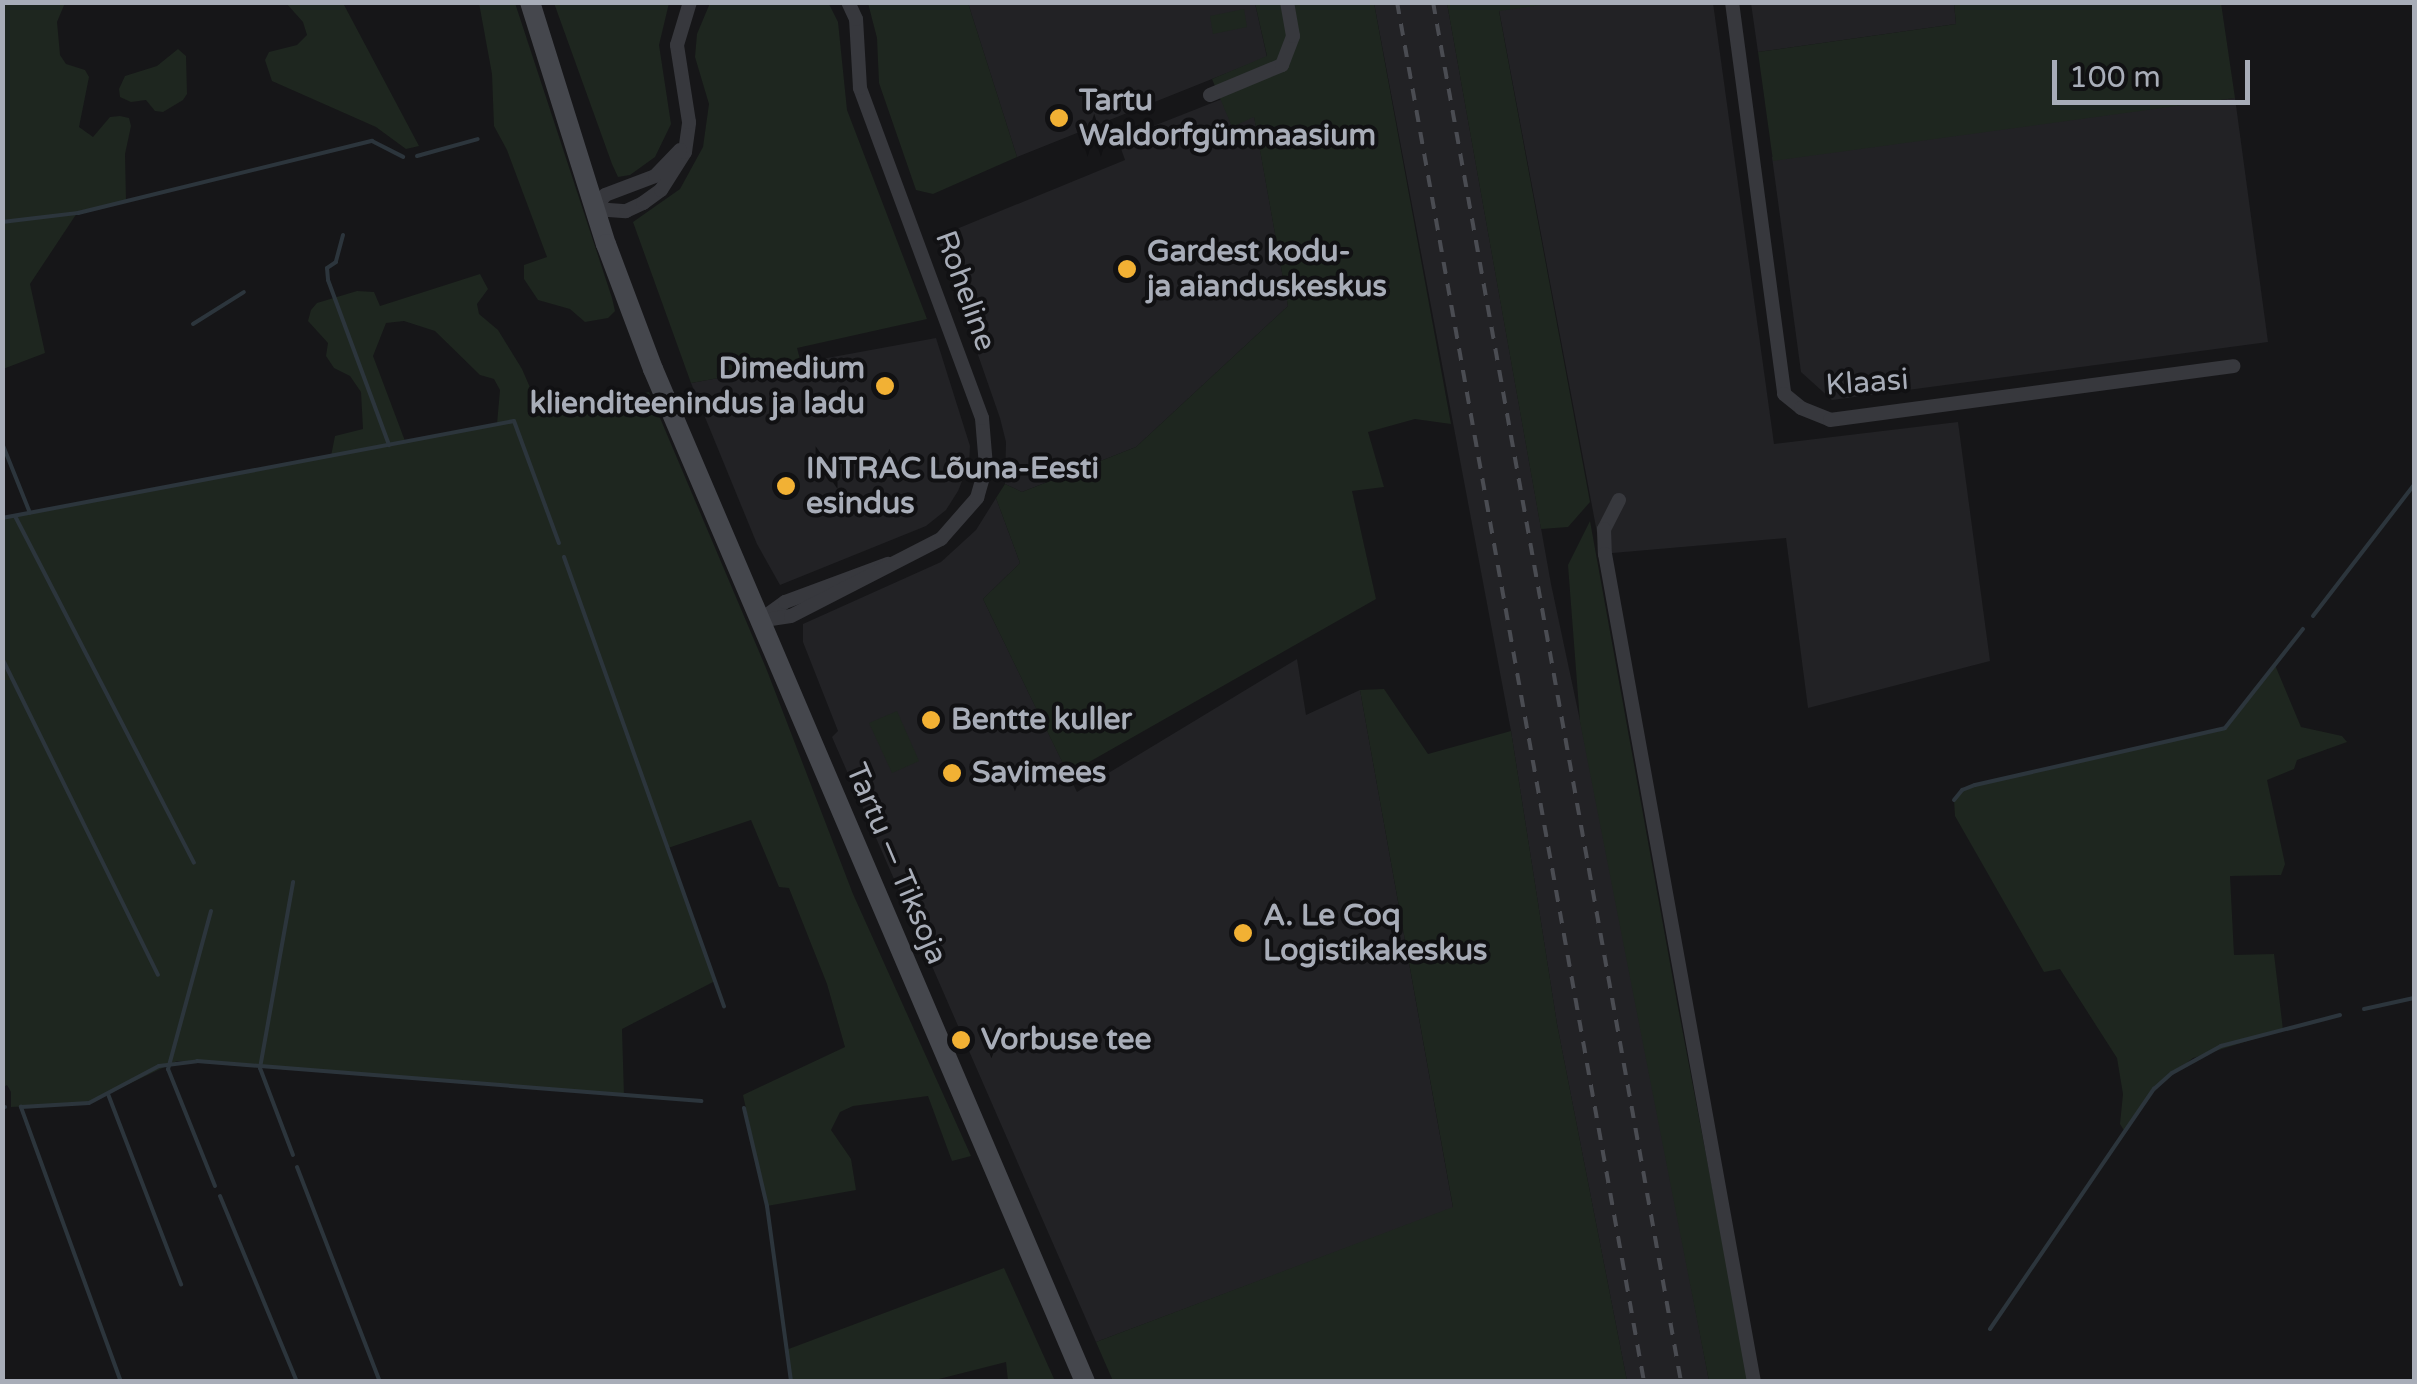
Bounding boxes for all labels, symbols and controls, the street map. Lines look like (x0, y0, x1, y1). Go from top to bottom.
scale bar (2057, 40, 2254, 102)
text: 100 m (2069, 59, 2161, 96)
place label: Tartu Waldorfgümnaasium (1079, 83, 1376, 154)
marker: Tartu Waldorfgümnaasium (1048, 107, 1070, 129)
street label: Roheline (927, 226, 1003, 356)
place label: Gardest kodu- ja aianduskeskus (1147, 234, 1387, 304)
marker: Gardest kodu- ja aianduskeskus (1116, 258, 1138, 280)
place label: Dimedium klienditeenindus ja ladu (530, 351, 865, 422)
street label: Klaasi (1824, 362, 1910, 404)
marker: Dimedium klienditeenindus ja ladu (874, 375, 896, 397)
place label: INTRAC Lõuna-Eesti esindus (806, 451, 1099, 522)
marker: INTRAC Lõuna-Eesti esindus (775, 475, 797, 497)
place label: Bentte kuller (951, 702, 1132, 738)
marker: Bentte kuller (920, 709, 942, 731)
place label: Savimees (972, 755, 1106, 791)
street label: Tartu — Tiksoja (837, 758, 955, 970)
marker: Savimees (941, 762, 963, 784)
place label: A. Le Coq Logistikakeskus (1263, 898, 1488, 968)
marker: A. Le Coq Logistikakeskus (1232, 922, 1254, 944)
place label: Vorbuse tee (981, 1022, 1151, 1058)
marker: Vorbuse tee (950, 1029, 972, 1051)

